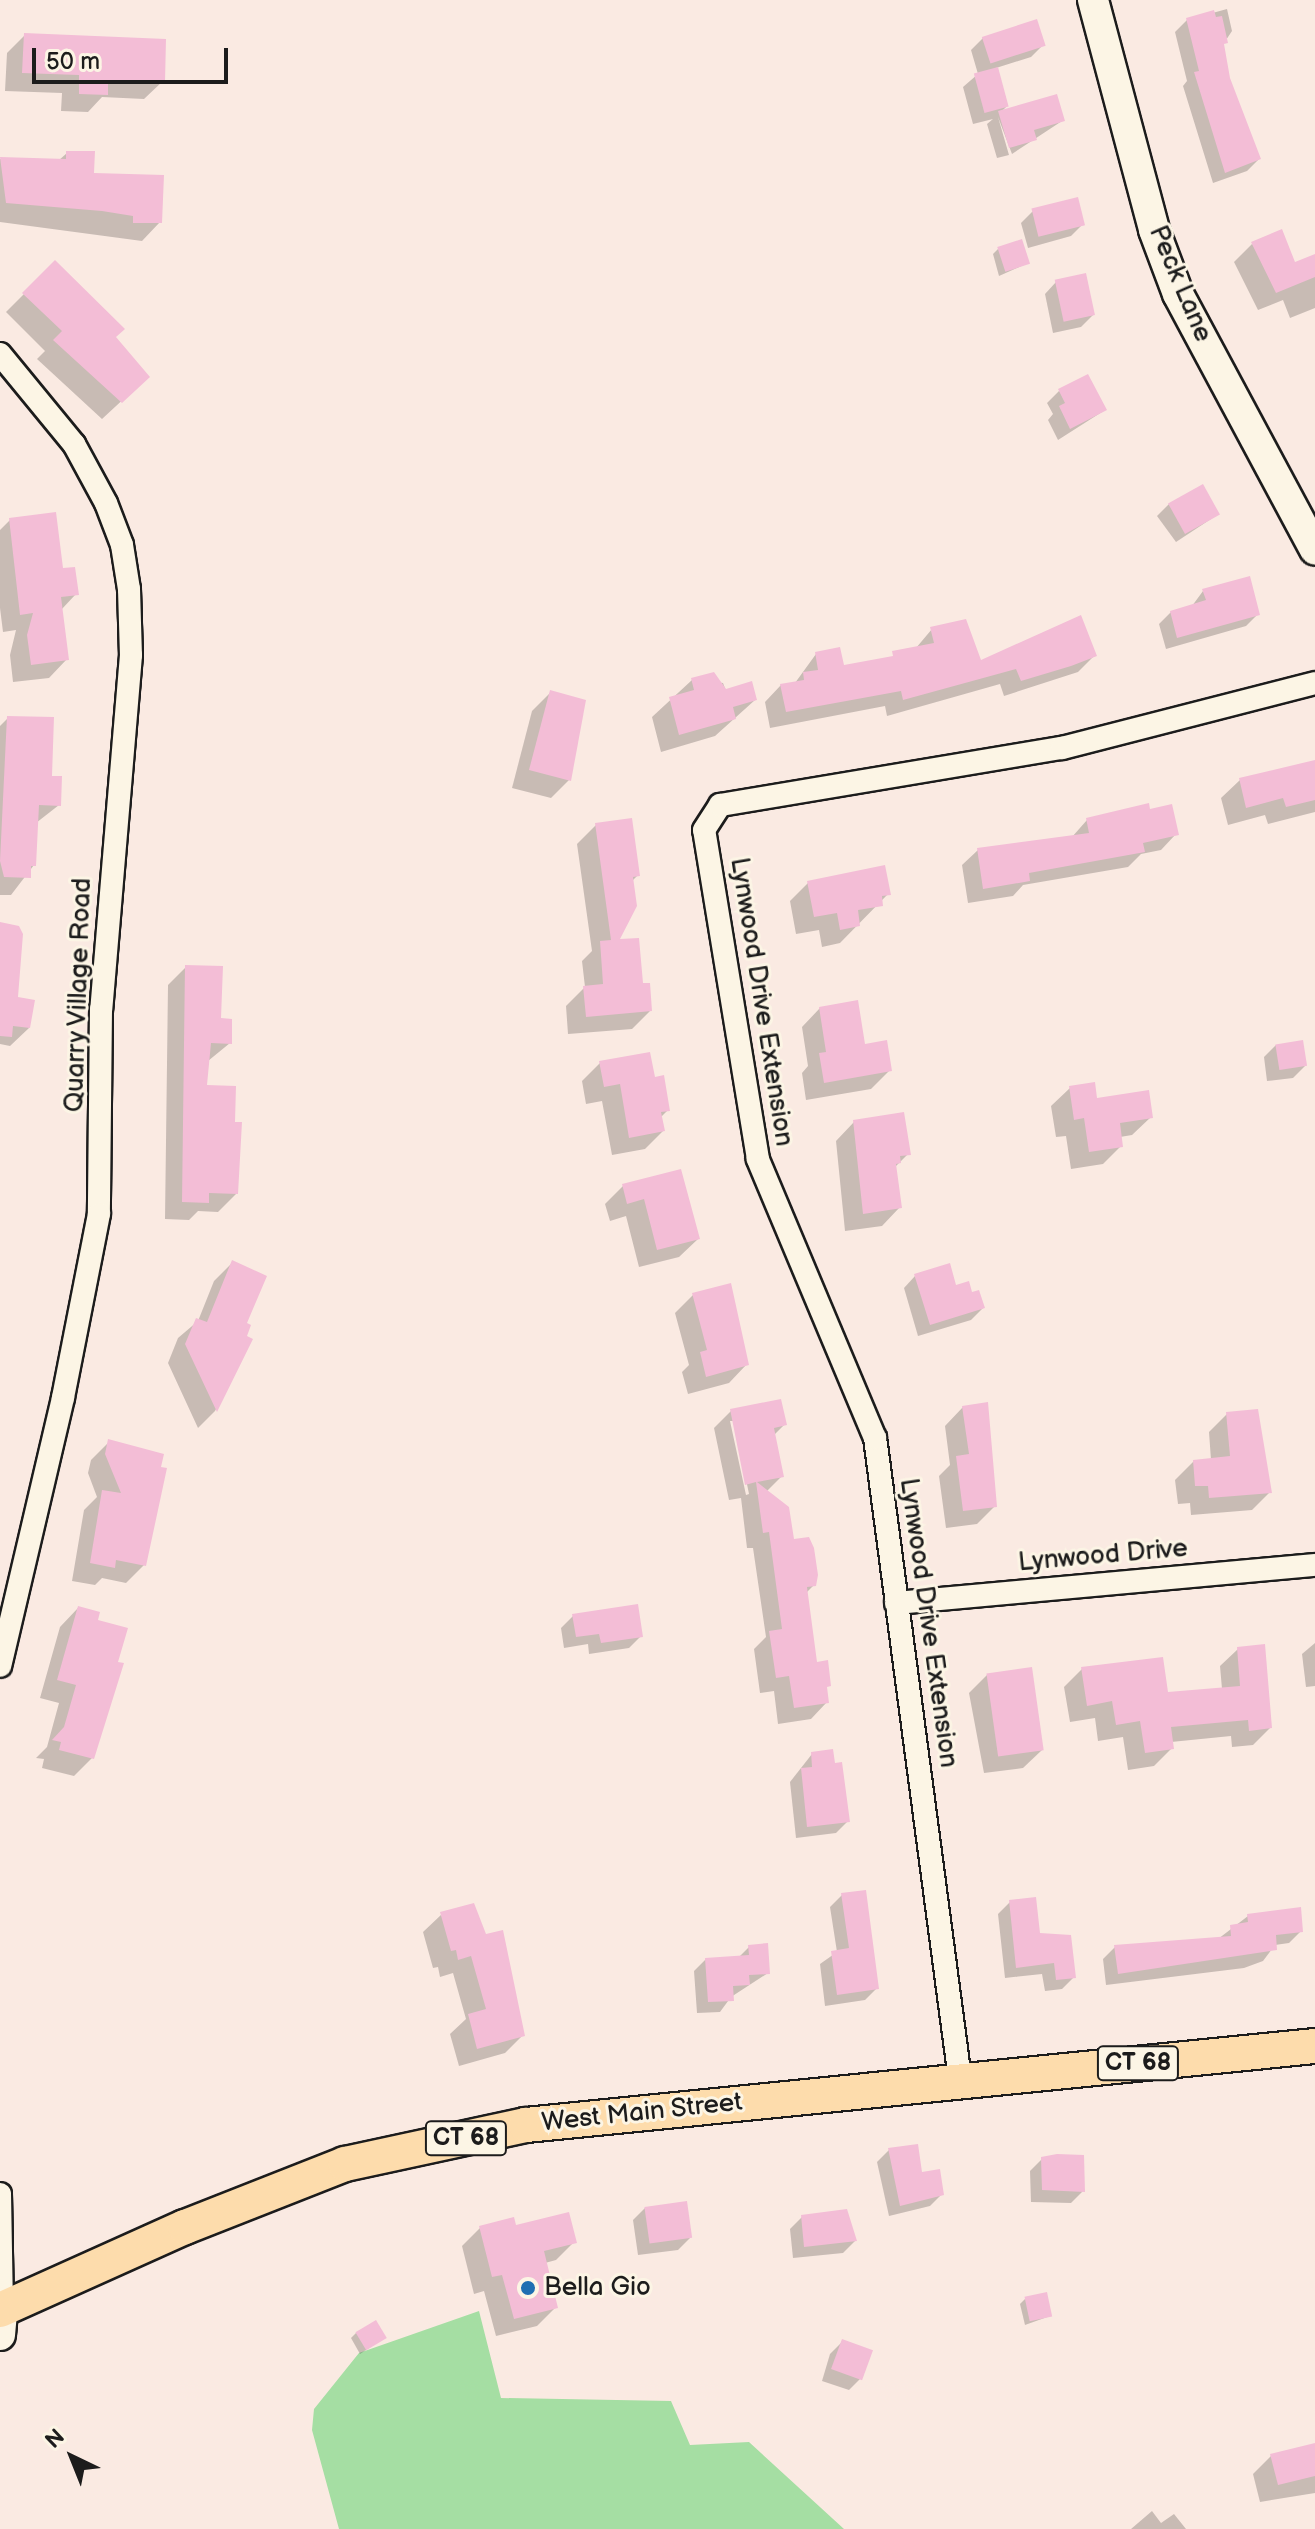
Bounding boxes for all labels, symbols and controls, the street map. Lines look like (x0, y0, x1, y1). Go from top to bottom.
scale bar (36, 32, 232, 82)
text: 50 m (46, 47, 100, 76)
street label: Peck Lane (1142, 221, 1218, 347)
street label: Lynwood Drive Extension (723, 855, 799, 1149)
street label: Quarry Village Road (59, 876, 99, 1114)
street label: Lynwood Drive Extension (892, 1476, 964, 1770)
street label: Lynwood Drive (1017, 1533, 1189, 1579)
road number: CT 68 (1096, 2043, 1180, 2083)
street label: West Main Street (540, 2087, 744, 2139)
road number: CT 68 (424, 2118, 508, 2158)
place label: Bella Gio (544, 2272, 651, 2304)
marker: Bella Gio (519, 2279, 537, 2297)
north arrow (32, 2417, 112, 2497)
text: N (40, 2424, 71, 2455)

